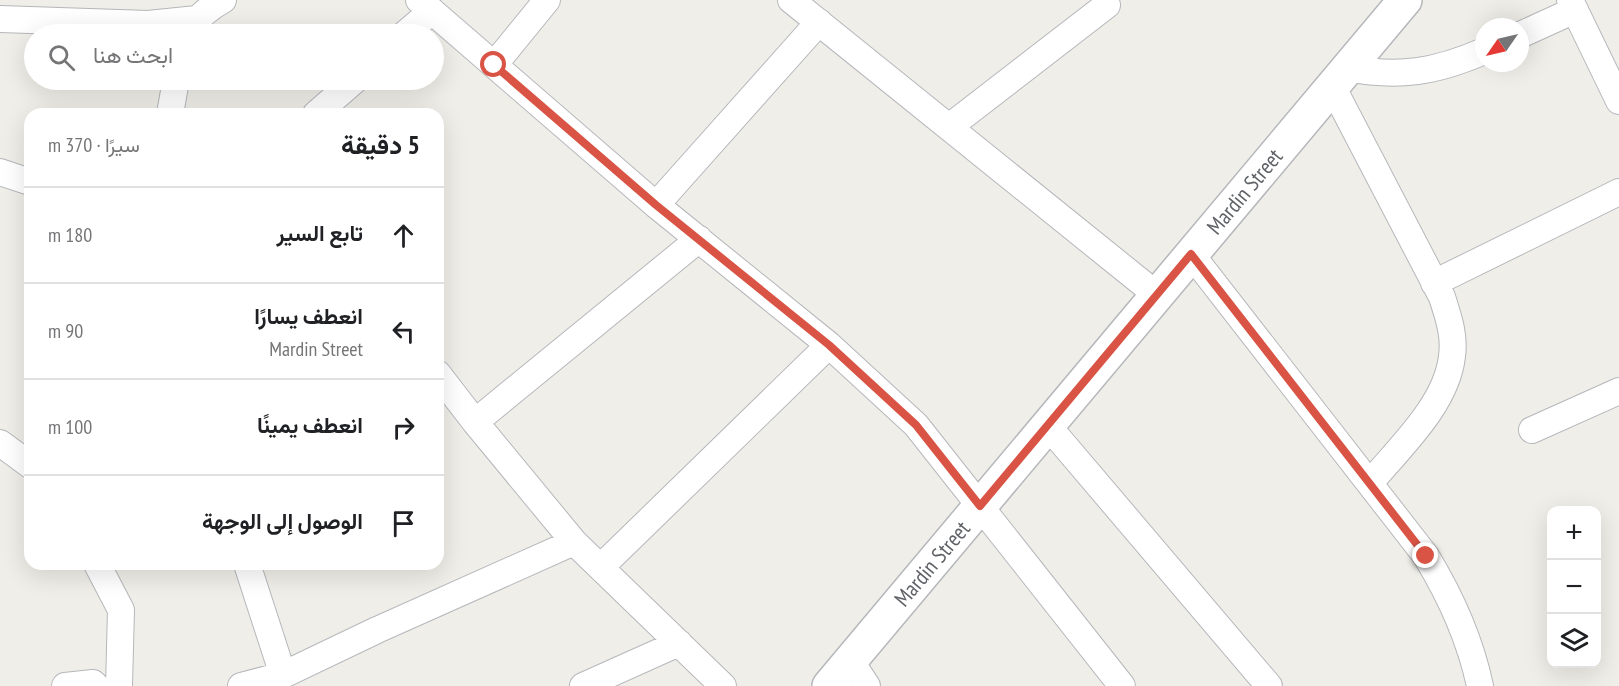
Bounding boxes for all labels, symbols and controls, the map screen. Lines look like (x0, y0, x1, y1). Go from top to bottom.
north arrow (1475, 18, 1529, 72)
search box (24, 24, 444, 90)
icon: search (45, 41, 78, 74)
text: ابحث هنا (93, 41, 173, 69)
route start (480, 51, 506, 77)
text: 5 دقيقة (341, 128, 420, 161)
text: سيرًا · 370 m (48, 132, 140, 158)
street label: Mardin Street (1201, 143, 1288, 240)
text: تابع السير (276, 219, 363, 247)
icon: ahead (387, 219, 420, 252)
text: 180 m (48, 222, 92, 248)
text: انعطف يسارًا (254, 302, 363, 330)
icon: left (387, 315, 420, 348)
text: 90 m (48, 318, 83, 344)
text: Mardin Street (269, 336, 363, 362)
text: انعطف يمينًا (257, 411, 363, 439)
icon: right (387, 411, 420, 444)
text: 100 m (48, 414, 92, 440)
map controls (1547, 506, 1601, 668)
button: + (1547, 506, 1601, 560)
text: الوصول إلى الوجهة (202, 507, 363, 535)
icon: arrive (387, 507, 420, 540)
street label: Mardin Street (888, 515, 976, 612)
route end (1412, 542, 1438, 568)
button: − (1547, 560, 1601, 614)
button: layers (1547, 614, 1601, 668)

